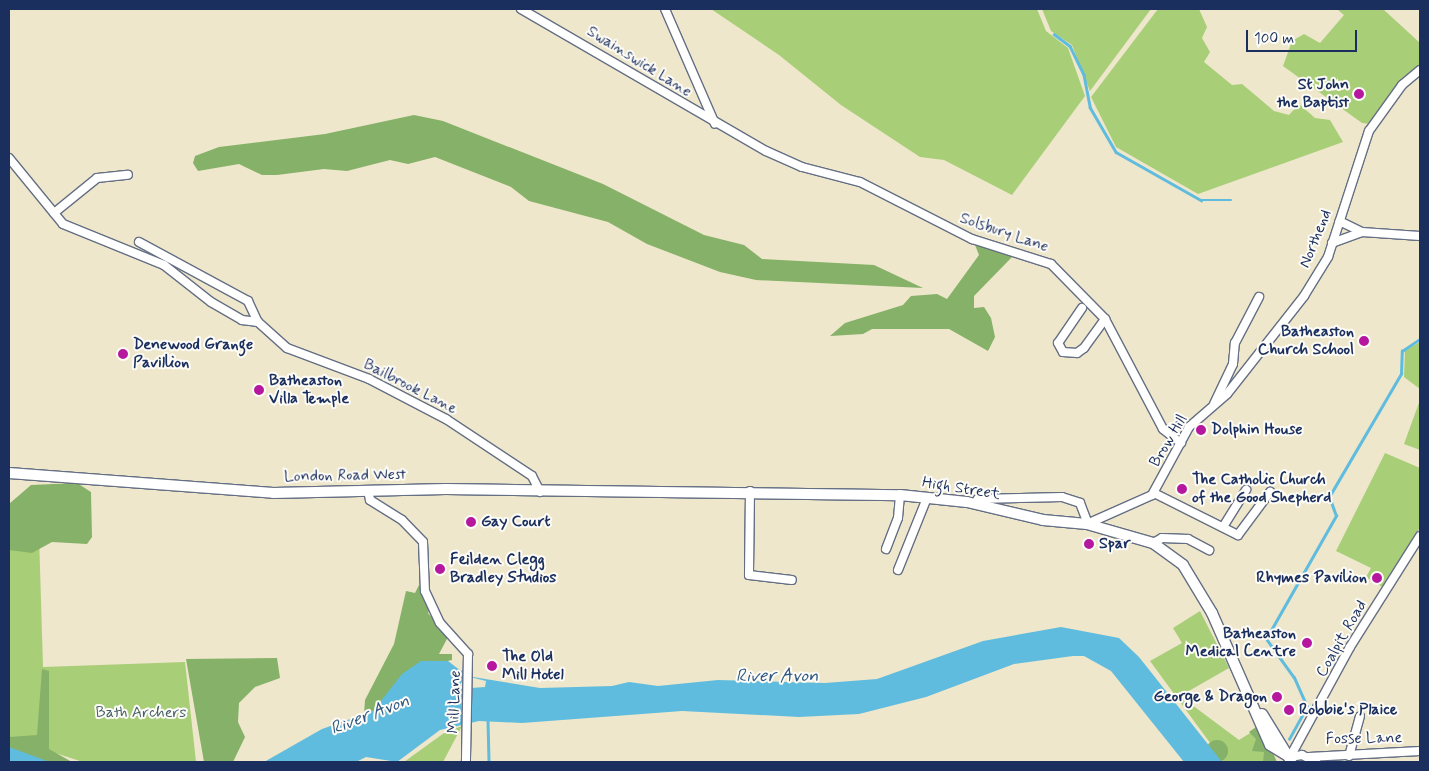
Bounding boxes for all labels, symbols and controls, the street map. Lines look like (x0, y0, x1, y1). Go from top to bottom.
scale bar (1249, 20, 1360, 52)
street label: Swainswick Lane (584, 23, 694, 101)
text: 100 m (1254, 29, 1294, 49)
place label: St John the Baptist (1277, 75, 1349, 113)
marker: St John the Baptist (1353, 88, 1365, 100)
street label: Northend (1296, 207, 1336, 271)
street label: Solsbury Lane (957, 209, 1051, 257)
place label: Batheaston Church School (1258, 322, 1354, 360)
place label: Denewood Grange Pavillion (133, 335, 256, 373)
marker: Batheaston Church School (1358, 335, 1370, 347)
marker: Denewood Grange Pavillion (117, 348, 129, 360)
street label: Bailbrook Lane (361, 356, 459, 418)
place label: Batheaston Villa Temple (269, 371, 349, 409)
marker: Batheaston Villa Temple (253, 384, 265, 396)
street label: Brow Hill (1145, 411, 1193, 471)
place label: Dolphin House (1211, 420, 1302, 440)
marker: Dolphin House (1195, 424, 1207, 436)
street label: London Road West (284, 465, 406, 487)
place label: The Catholic Church of the Good Shepherd (1192, 470, 1333, 508)
street label: High Street (921, 473, 1001, 505)
marker: The Catholic Church of the Good Shepherd (1176, 483, 1188, 495)
place label: Gay Court (481, 512, 550, 532)
marker: Gay Court (465, 516, 477, 528)
place label: Spar (1099, 534, 1131, 554)
marker: Spar (1083, 538, 1095, 550)
place label: Feilden Clegg Bradley Studios (450, 550, 556, 588)
marker: Feilden Clegg Bradley Studios (434, 563, 446, 575)
place label: Rhymes Pavilion (1257, 568, 1367, 588)
marker: Rhymes Pavilion (1371, 572, 1383, 584)
street label: Coalpit Road (1312, 597, 1372, 681)
place label: Batheaston Medical Centre (1189, 624, 1296, 662)
marker: Batheaston Medical Centre (1300, 636, 1314, 650)
place label: The Old Mill Hotel (502, 647, 564, 685)
marker: The Old Mill Hotel (486, 660, 498, 672)
water label: River Avon (736, 665, 818, 687)
street label: Mill Lane (444, 670, 466, 734)
place label: George & Dragon (1153, 687, 1267, 707)
water label: River Avon (328, 690, 412, 740)
marker: George & Dragon (1271, 691, 1283, 703)
place label: Robbie's Plaice (1299, 700, 1398, 720)
park label: Bath Archers (96, 703, 186, 723)
marker: Robbie's Plaice (1283, 704, 1295, 716)
street label: Fosse Lane (1327, 729, 1401, 749)

